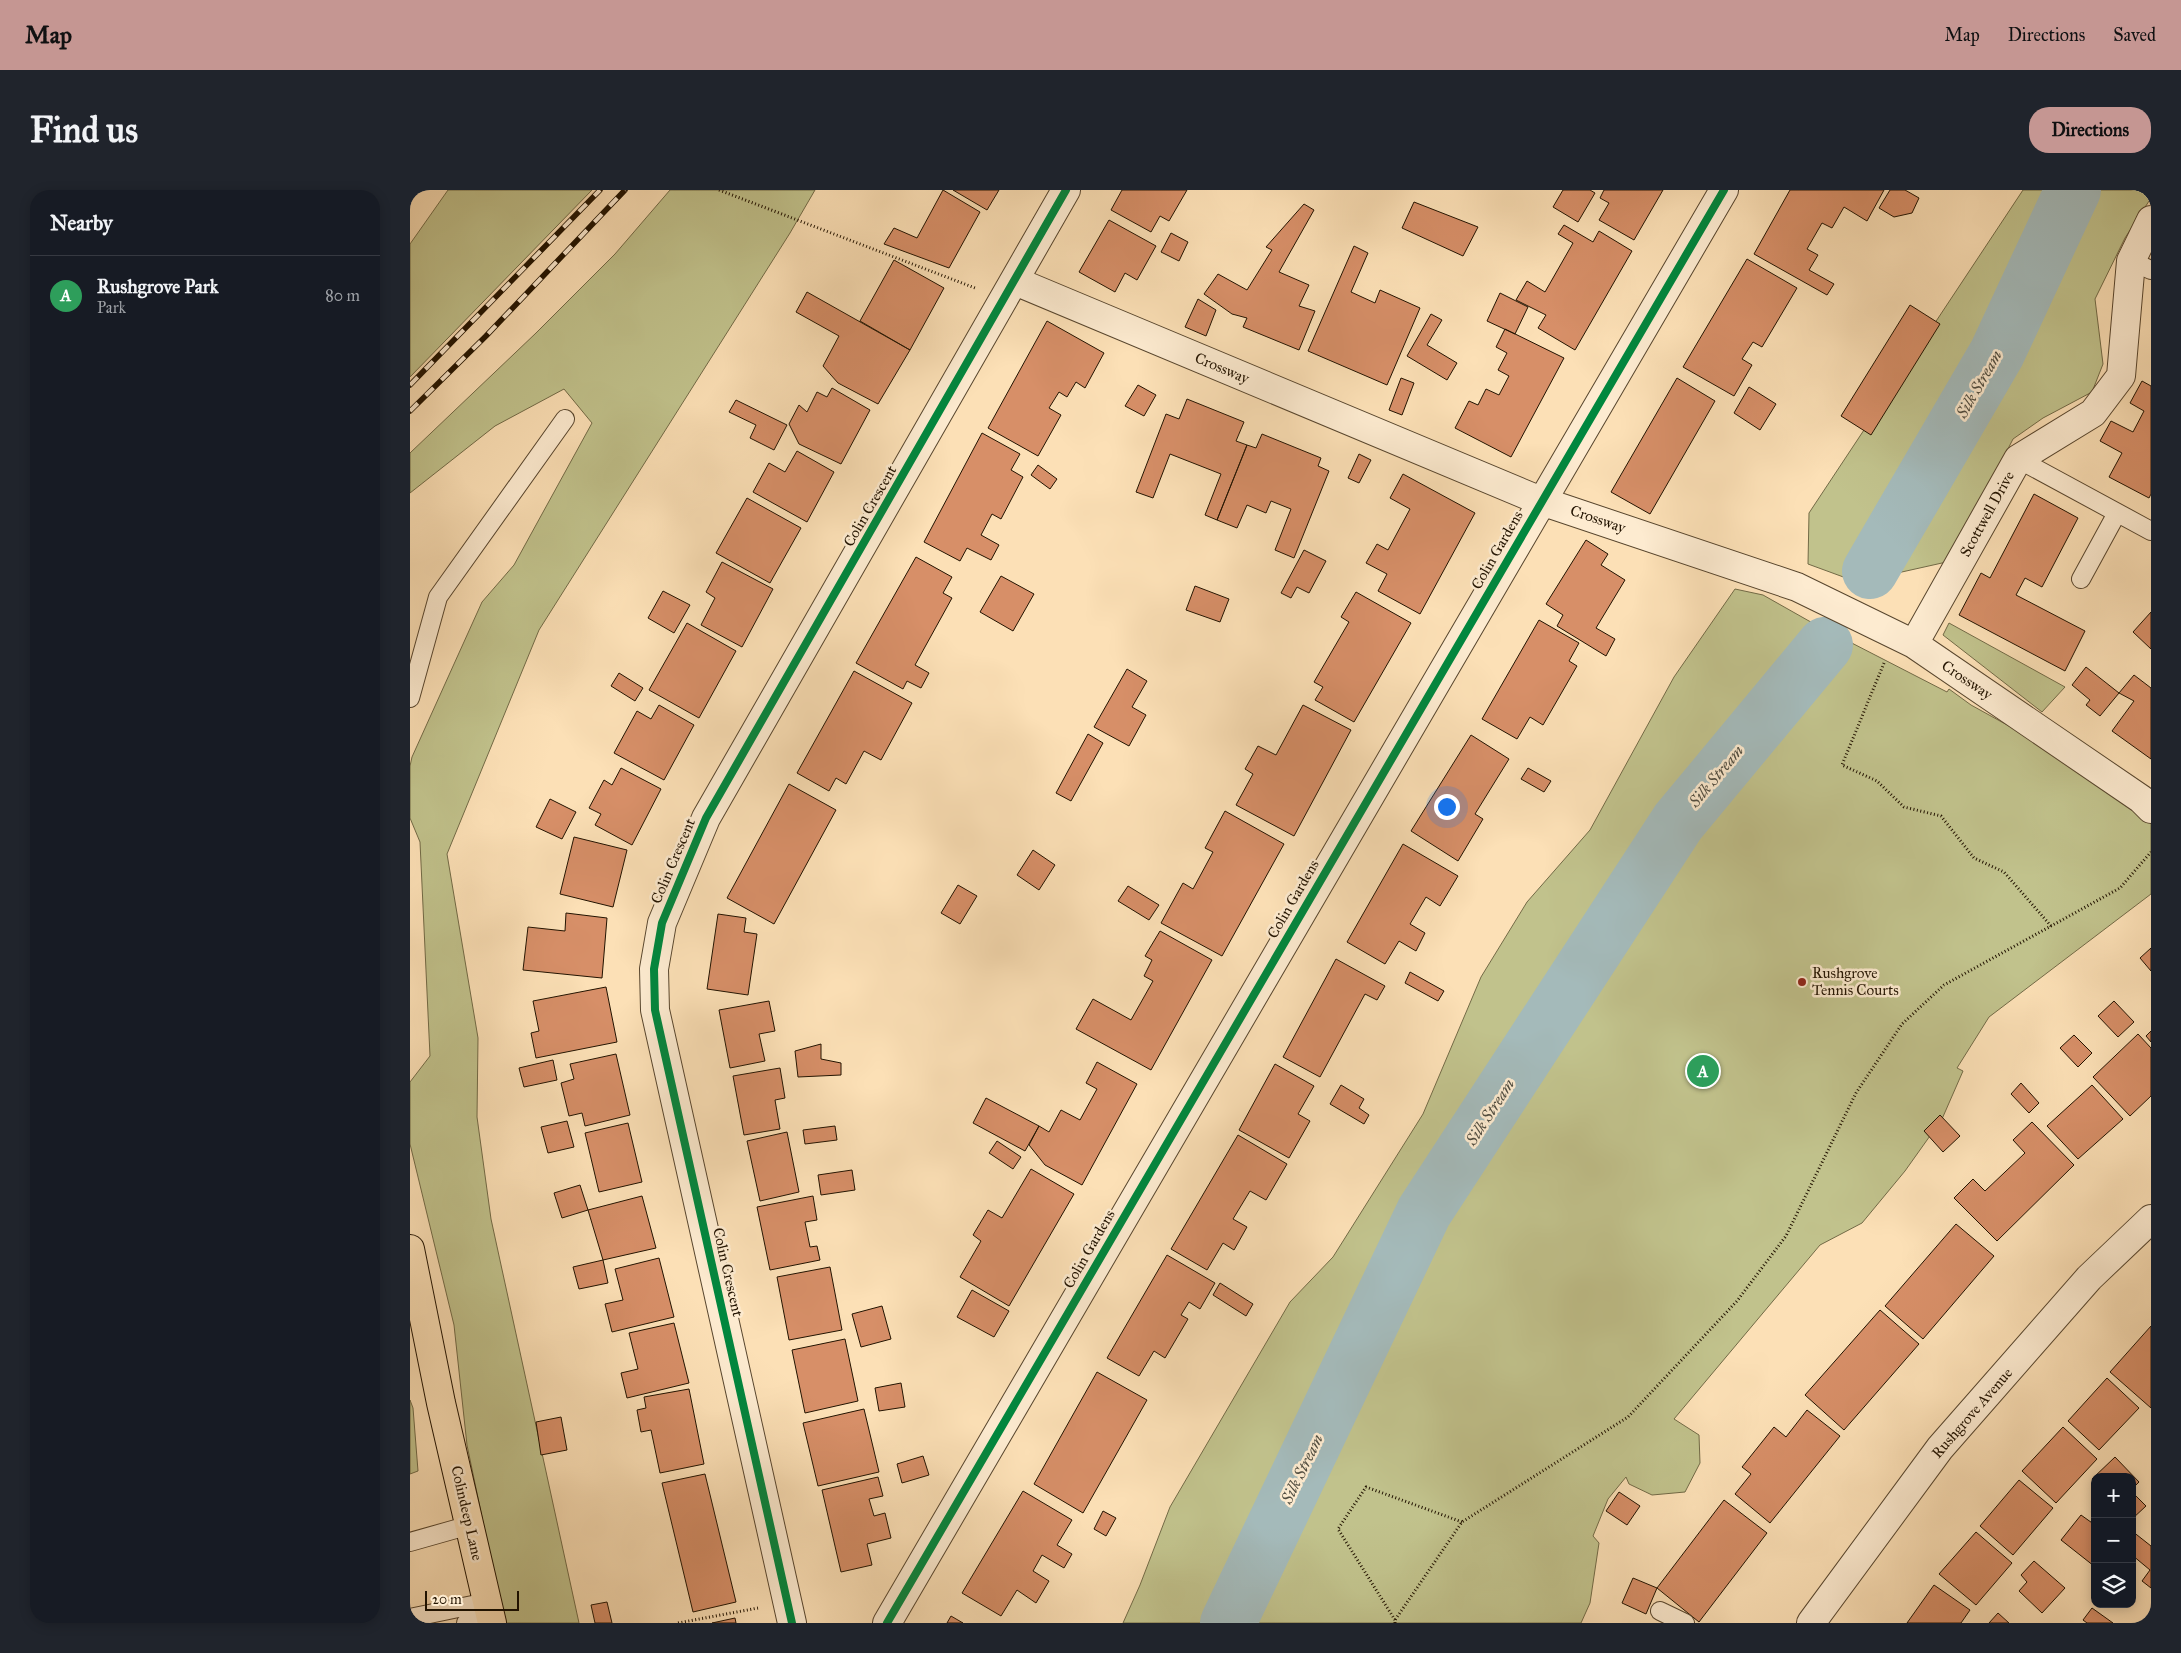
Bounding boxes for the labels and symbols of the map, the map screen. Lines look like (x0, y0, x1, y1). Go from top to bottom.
water label: Silk Stream (1952, 347, 2006, 422)
street label: Crossway (1192, 349, 1253, 388)
street label: Colin Crescent (840, 462, 901, 550)
street label: Scottwell Drive (1956, 468, 2018, 560)
street label: Crossway (1568, 501, 1629, 537)
street label: Colin Gardens (1467, 508, 1527, 592)
street label: Crossway (1938, 657, 1997, 704)
water label: Silk Stream (1684, 741, 1747, 812)
your location (1434, 794, 1460, 820)
street label: Colin Crescent (647, 815, 699, 906)
street label: Colin Gardens (1263, 857, 1323, 941)
place label: Rushgrove Tennis Courts (1812, 964, 1899, 999)
marker: Rushgrove Tennis Courts (1796, 976, 1808, 988)
pin: A (1687, 1052, 1719, 1090)
water label: Silk Stream (1461, 1075, 1518, 1149)
street label: Colin Gardens (1059, 1207, 1119, 1291)
street label: Colin Crescent (709, 1226, 747, 1319)
street label: Rushgrove Avenue (1928, 1364, 2016, 1462)
water label: Silk Stream (1277, 1431, 1327, 1508)
street label: Colindeep Lane (447, 1464, 487, 1562)
scale bar (425, 1588, 519, 1611)

